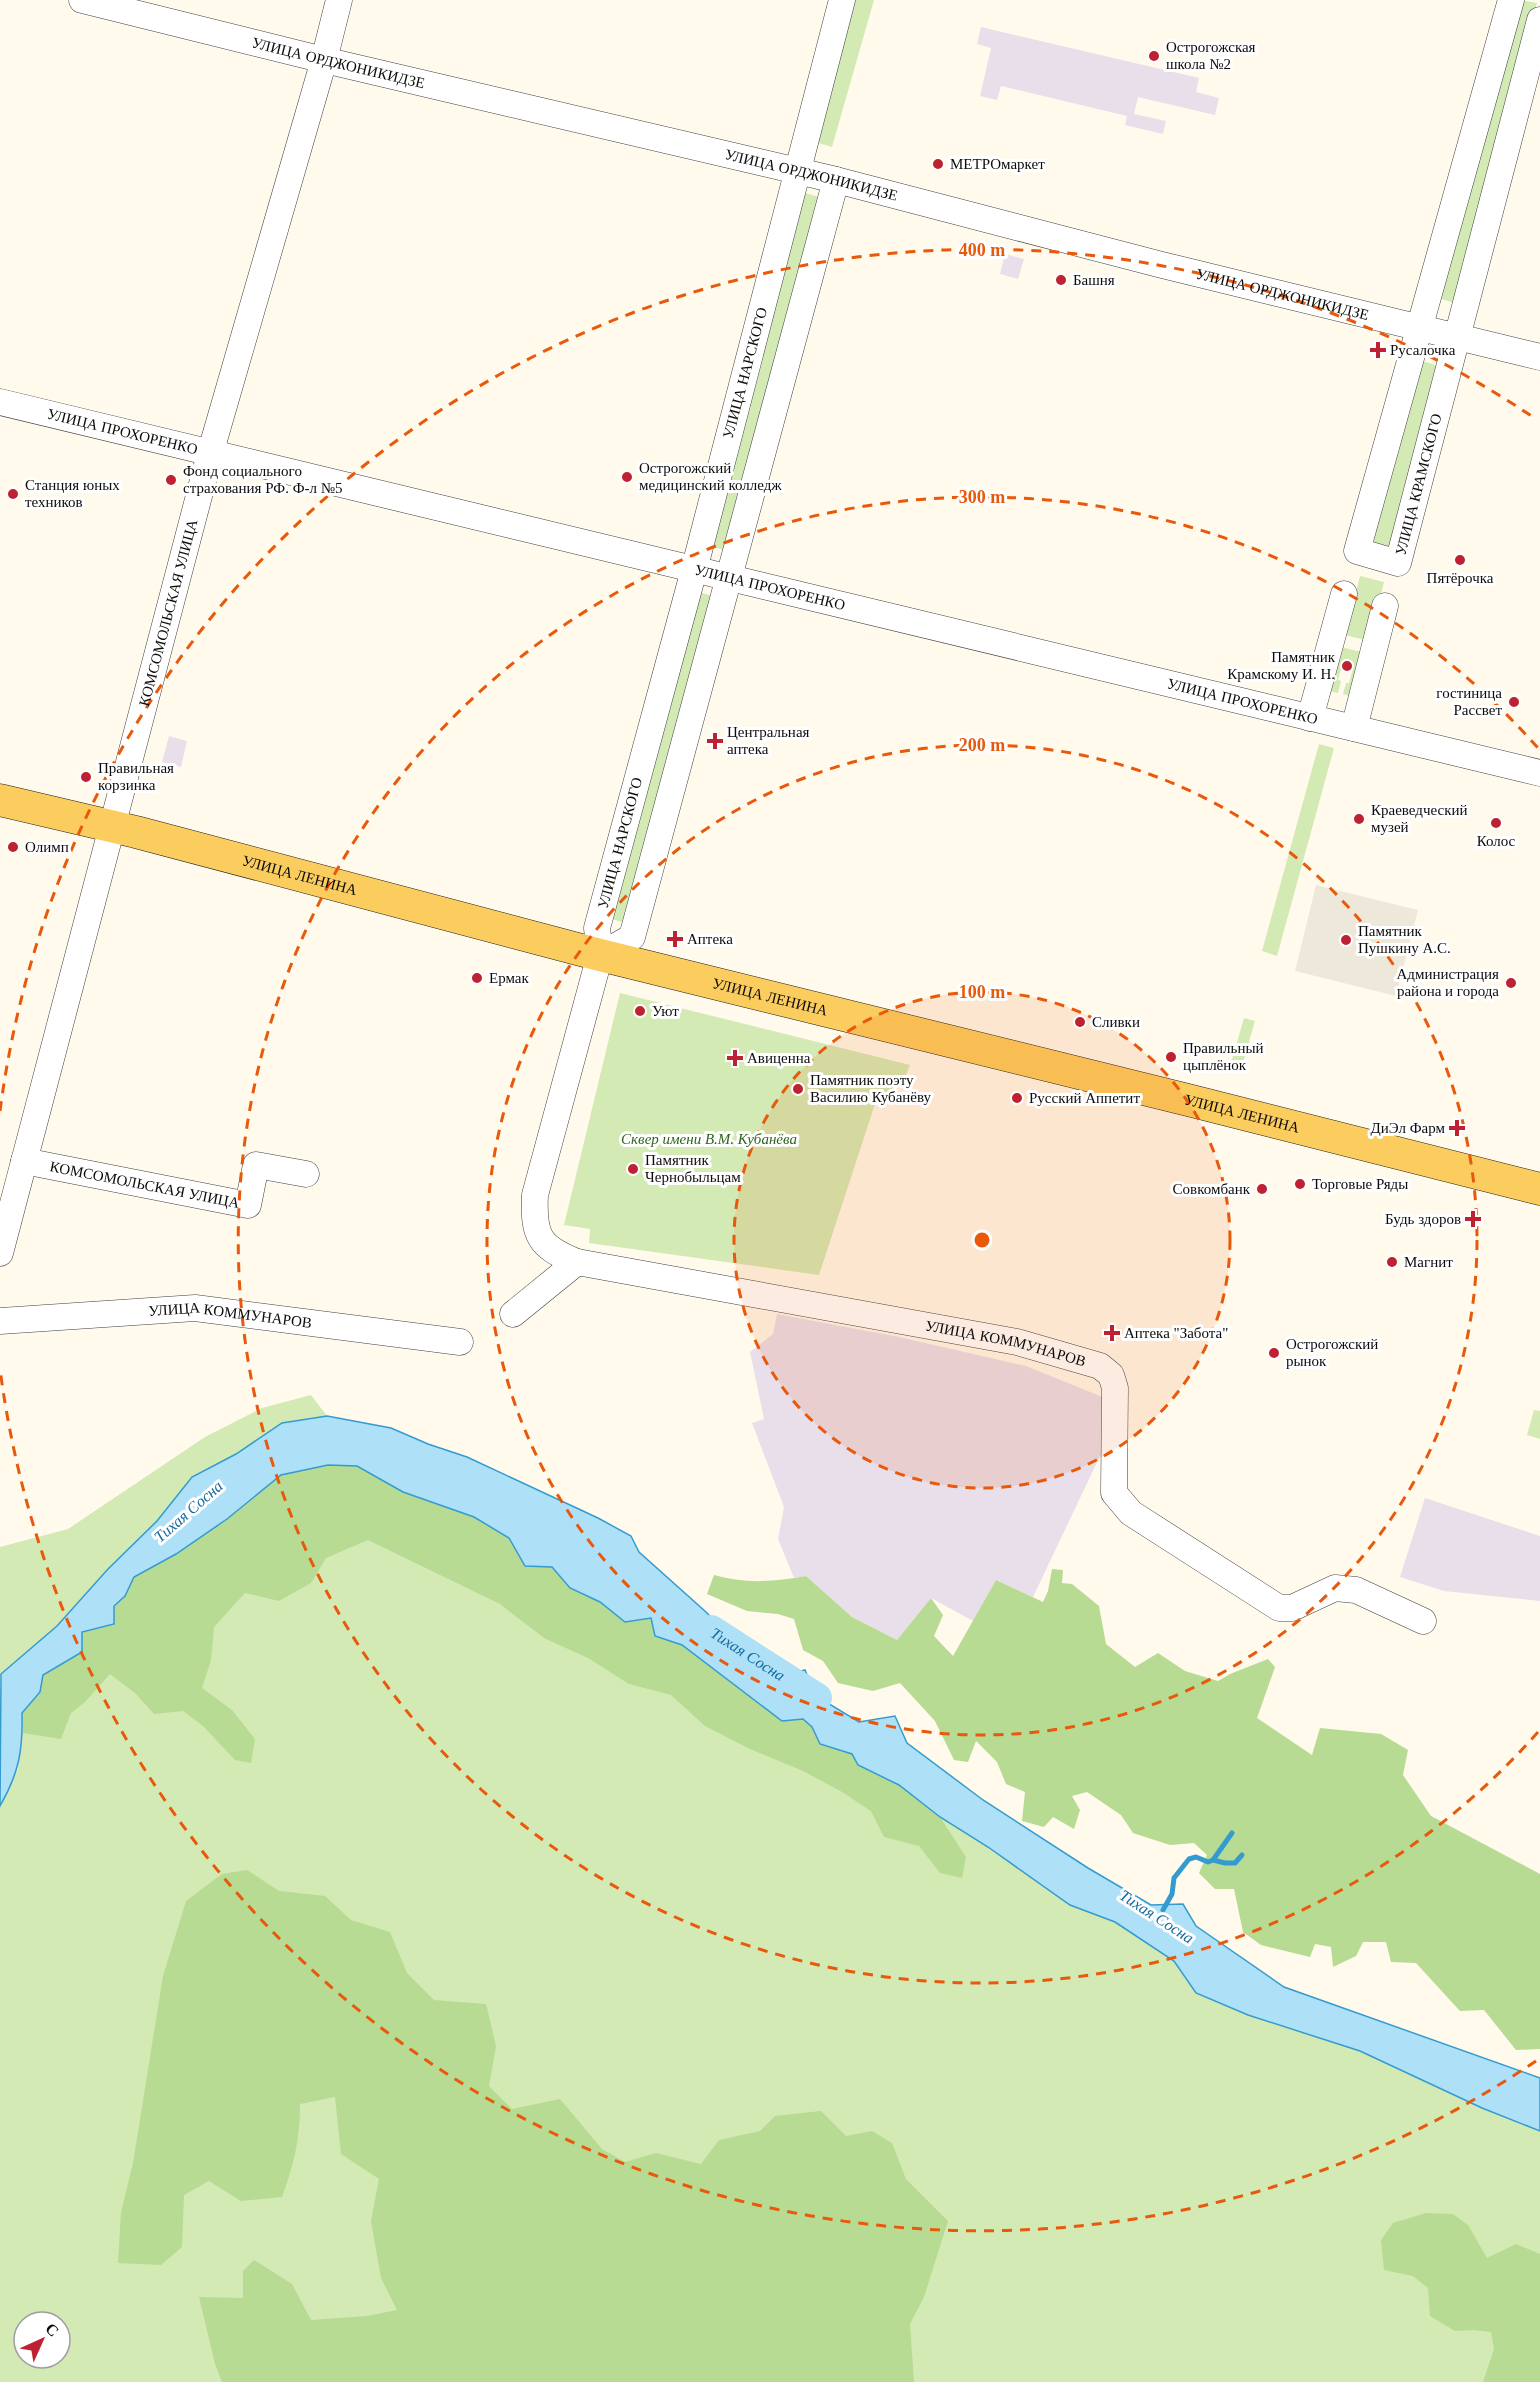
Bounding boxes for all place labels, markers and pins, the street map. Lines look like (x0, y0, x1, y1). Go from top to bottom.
place label: Острогожская школа №2 (1166, 39, 1256, 72)
marker: Острогожская школа №2 (1147, 49, 1161, 63)
place label: МЕТРОмаркет (950, 156, 1045, 172)
marker: МЕТРОмаркет (931, 157, 945, 171)
place label: Башня (1073, 272, 1115, 288)
marker: Башня (1054, 273, 1068, 287)
place label: Русалочка (1390, 342, 1456, 358)
marker: Русалочка (1371, 343, 1385, 357)
place label: Острогожский медицинский колледж (639, 460, 782, 493)
place label: Фонд социального страхования РФ. Ф-л №5 (183, 463, 343, 496)
marker: Острогожский медицинский колледж (620, 470, 634, 484)
marker: Фонд социального страхования РФ. Ф-л №5 (164, 473, 178, 487)
place label: Станция юных техников (25, 477, 120, 510)
marker: Станция юных техников (6, 487, 20, 501)
marker: Пятёрочка (1453, 553, 1467, 567)
place label: Пятёрочка (1427, 570, 1494, 586)
place label: Памятник Крамскому И. Н. (1227, 649, 1336, 682)
marker: Памятник Крамскому И. Н. (1340, 659, 1354, 673)
place label: гостиница Рассвет (1436, 685, 1502, 718)
marker: гостиница Рассвет (1507, 695, 1521, 709)
place label: Центральная аптека (727, 724, 810, 757)
marker: Центральная аптека (708, 734, 722, 748)
place label: Правильная корзинка (98, 760, 174, 793)
marker: Правильная корзинка (79, 770, 93, 784)
place label: Краеведческий музей (1371, 802, 1467, 835)
marker: Краеведческий музей (1352, 812, 1366, 826)
marker: Колос (1489, 816, 1503, 830)
place label: Колос (1477, 833, 1516, 849)
place label: Олимп (25, 839, 69, 855)
marker: Олимп (6, 840, 20, 854)
place label: Памятник Пушкину А.С. (1358, 923, 1451, 956)
place label: Аптека (687, 931, 733, 947)
marker: Аптека (668, 932, 682, 946)
marker: Памятник Пушкину А.С. (1339, 933, 1353, 947)
place label: Администрация района и города (1396, 966, 1499, 999)
place label: Ермак (489, 970, 529, 986)
marker: Ермак (470, 971, 484, 985)
marker: Администрация района и города (1504, 976, 1518, 990)
place label: Уют (652, 1003, 679, 1019)
marker: Уют (633, 1004, 647, 1018)
place label: Сливки (1092, 1014, 1140, 1030)
marker: Сливки (1073, 1015, 1087, 1029)
place label: Правильный цыплёнок (1183, 1040, 1264, 1073)
place label: Авиценна (747, 1050, 811, 1066)
marker: Правильный цыплёнок (1164, 1050, 1178, 1064)
marker: Авиценна (728, 1051, 742, 1065)
place label: Памятник поэту Василию Кубанёву (810, 1072, 932, 1105)
marker: Памятник поэту Василию Кубанёву (791, 1082, 805, 1096)
place label: Русский Аппетит (1029, 1090, 1140, 1106)
marker: Русский Аппетит (1010, 1091, 1024, 1105)
place label: ДиЭл Фарм (1371, 1120, 1445, 1136)
marker: ДиЭл Фарм (1450, 1121, 1464, 1135)
place label: Памятник Чернобыльцам (645, 1152, 741, 1185)
marker: Памятник Чернобыльцам (626, 1162, 640, 1176)
place label: Торговые Ряды (1312, 1176, 1408, 1192)
marker: Торговые Ряды (1293, 1177, 1307, 1191)
place label: Совкомбанк (1173, 1181, 1251, 1197)
marker: Совкомбанк (1255, 1182, 1269, 1196)
place label: Будь здоров (1385, 1211, 1461, 1227)
marker: Будь здоров (1466, 1212, 1480, 1226)
centre of rings (972, 1230, 992, 1250)
place label: Магнит (1404, 1254, 1453, 1270)
marker: Магнит (1385, 1255, 1399, 1269)
place label: Аптека "Забота" (1124, 1325, 1228, 1341)
marker: Аптека "Забота" (1105, 1326, 1119, 1340)
place label: Острогожский рынок (1286, 1336, 1378, 1369)
marker: Острогожский рынок (1267, 1346, 1281, 1360)

